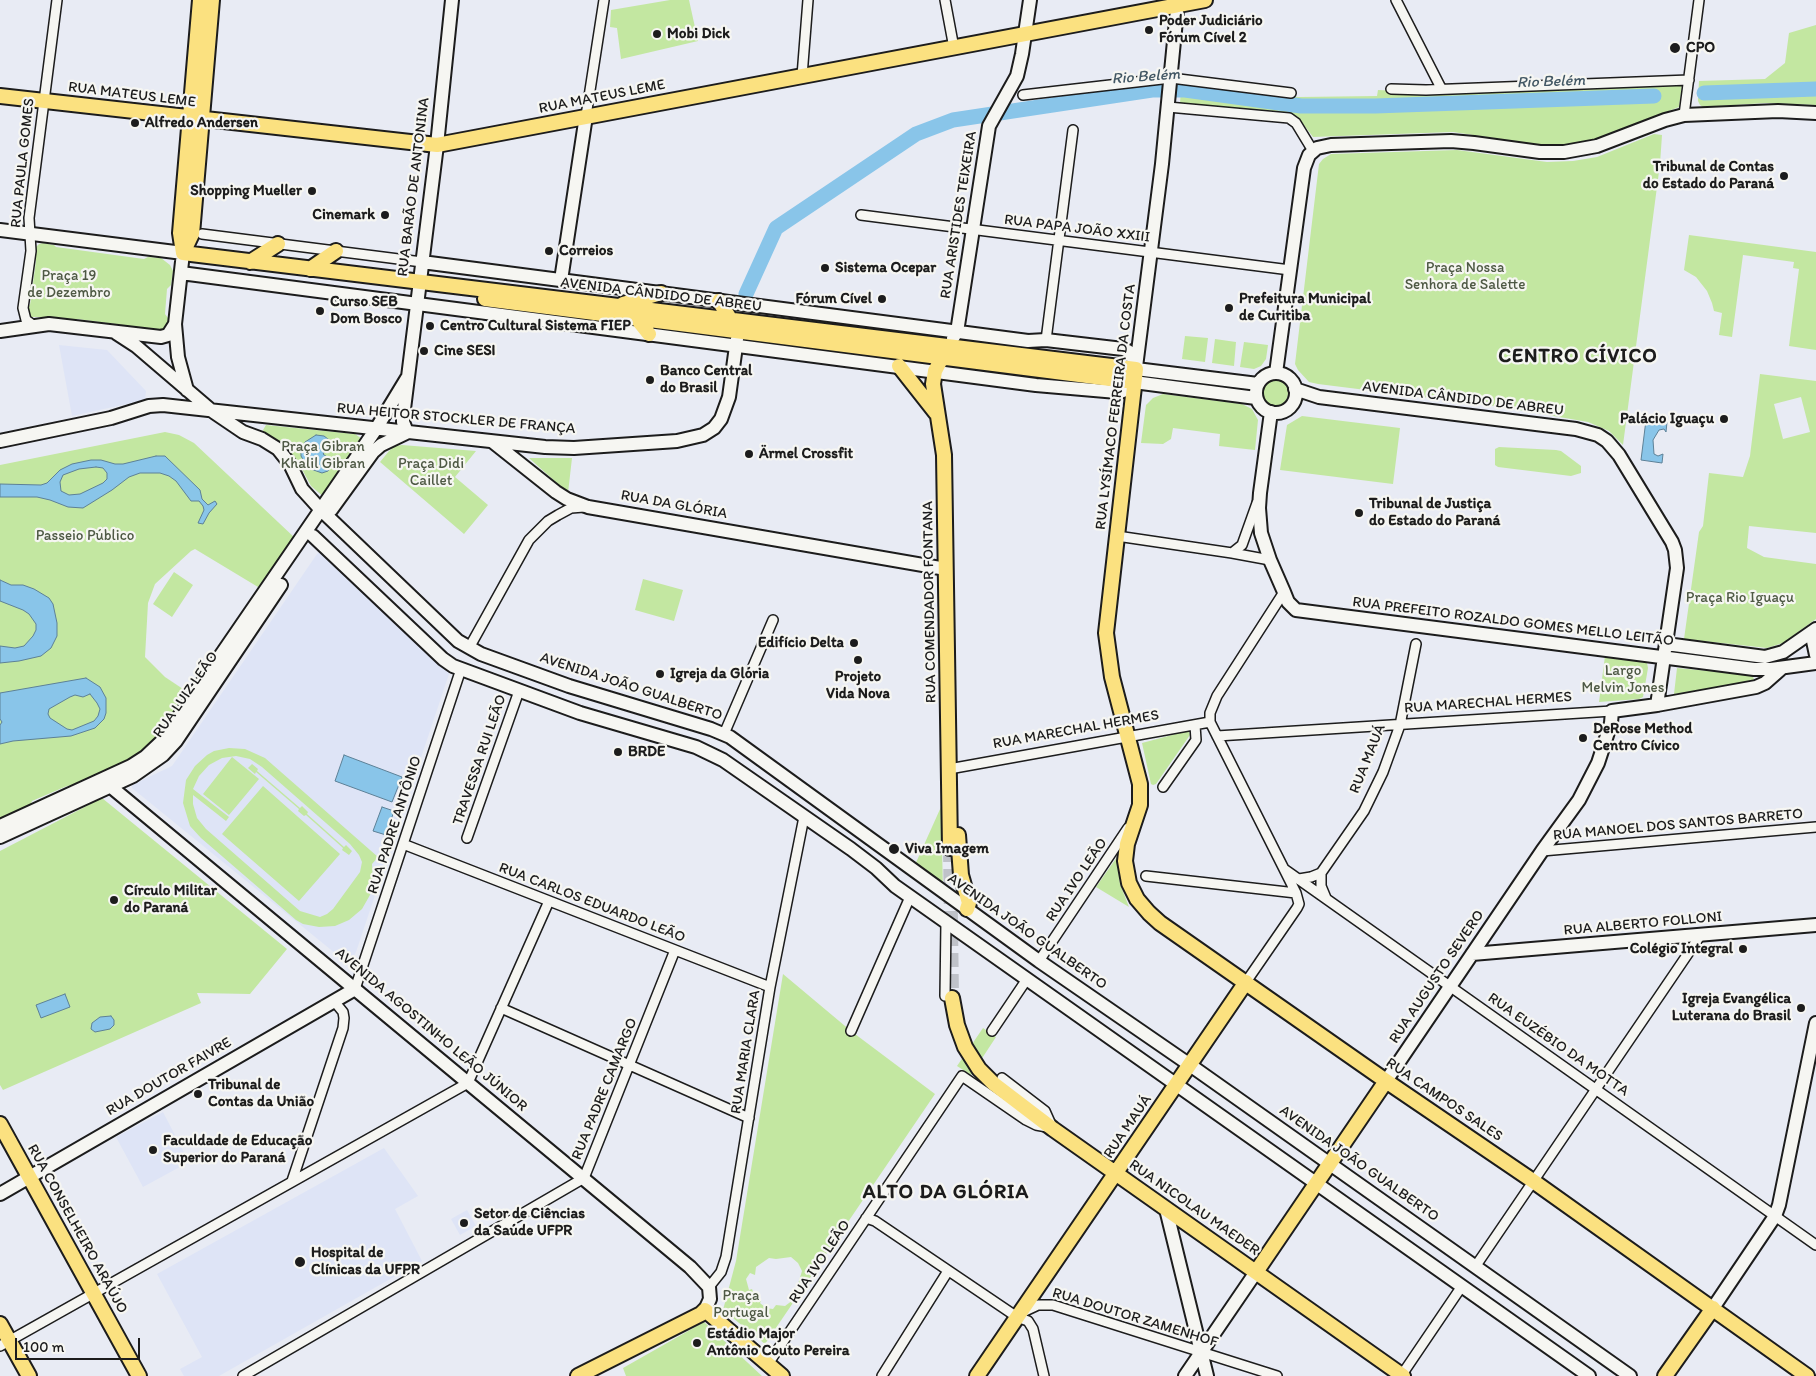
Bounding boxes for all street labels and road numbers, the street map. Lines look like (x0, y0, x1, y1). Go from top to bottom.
street label: RUA MATEUS LEME (537, 76, 667, 118)
street label: RUA MATEUS LEME (67, 78, 197, 112)
street label: RUA BARÃO DE ANTONINA (394, 96, 434, 278)
street label: RUA PAULA GOMES (7, 97, 39, 229)
street label: RUA ARISTIDES TEIXEIRA (937, 130, 981, 300)
street label: RUA PAPA JOÃO XXIII (1003, 211, 1151, 247)
street label: AVENIDA CÂNDIDO DE ABREU (559, 274, 763, 316)
street label: RUA LYSÍMACO FERREIRA DA COSTA (1092, 283, 1140, 531)
street label: AVENIDA CÂNDIDO DE ABREU (1361, 378, 1565, 420)
street label: RUA HEITOR STOCKLER DE FRANÇA (336, 400, 576, 438)
street label: RUA DA GLÓRIA (619, 487, 729, 523)
street label: RUA COMENDADOR FONTANA (919, 501, 941, 703)
street label: RUA PREFEITO ROZALDO GOMES MELLO LEITÃO (1351, 593, 1675, 651)
street label: RUA LUIZ LEÃO (150, 648, 222, 742)
street label: AVENIDA JOÃO GUALBERTO (538, 649, 724, 725)
street label: RUA MARECHAL HERMES (1404, 688, 1572, 718)
street label: TRAVESSA RUI LEÃO (449, 692, 511, 828)
street label: RUA MARECHAL HERMES (992, 707, 1160, 753)
street label: RUA MAUÁ (1346, 722, 1390, 796)
street label: RUA PADRE ANTÔNIO (364, 754, 426, 896)
street label: RUA MANOEL DOS SANTOS BARRETO (1552, 805, 1804, 845)
street label: RUA IVO LEÃO (1042, 835, 1112, 925)
street label: RUA CARLOS EDUARDO LEÃO (496, 859, 688, 947)
street label: AVENIDA JOÃO GUALBERTO (944, 870, 1110, 994)
street label: RUA AUGUSTO SEVERO (1386, 907, 1488, 1047)
street label: RUA ALBERTO FOLLONI (1563, 908, 1723, 940)
street label: AVENIDA AGOSTINHO LEÃO JÚNIOR (331, 944, 531, 1116)
street label: RUA MARIA CLARA (727, 989, 765, 1115)
street label: RUA EUZÉBIO DA MOTTA (1484, 989, 1632, 1101)
street label: RUA PADRE CAMARGO (568, 1015, 642, 1163)
street label: RUA DOUTOR FAIVRE (103, 1034, 235, 1120)
street label: RUA CAMPOS SALES (1382, 1054, 1506, 1146)
street label: RUA MAUÁ (1100, 1092, 1156, 1162)
street label: AVENIDA JOÃO GUALBERTO (1276, 1102, 1442, 1226)
street label: RUA CONSELHEIRO ARAÚJO (23, 1141, 131, 1317)
street label: RUA NICOLAU MAEDER (1125, 1156, 1263, 1260)
street label: RUA IVO LEÃO (785, 1217, 855, 1307)
street label: RUA DOUTOR ZAMENHOF (1050, 1284, 1220, 1352)

